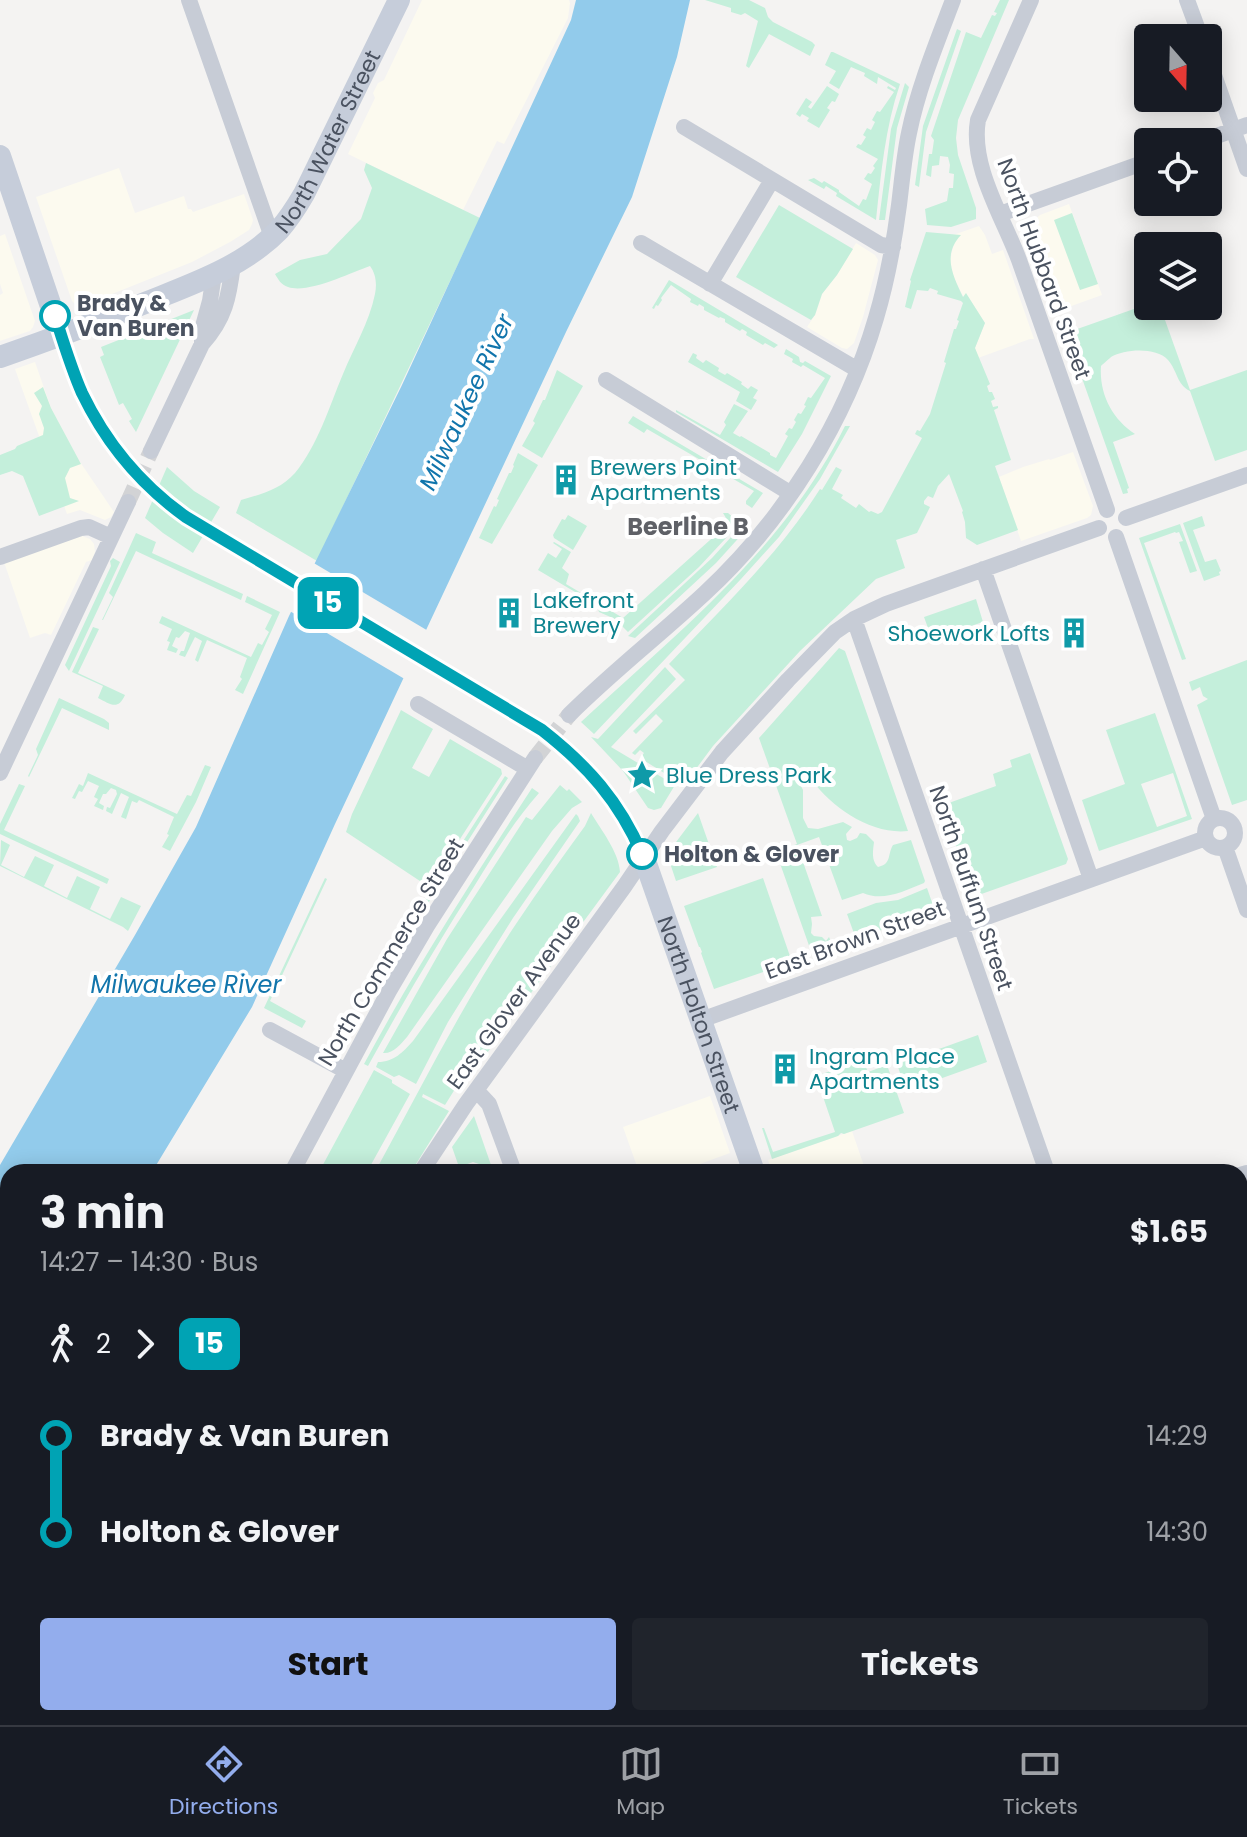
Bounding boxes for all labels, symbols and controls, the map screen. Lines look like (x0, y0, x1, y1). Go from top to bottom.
north arrow (1134, 24, 1222, 112)
map controls (1134, 24, 1222, 320)
street label: North Water Street (267, 45, 388, 240)
button: locate (1134, 128, 1222, 216)
street label: North Hubbard Street (990, 154, 1098, 384)
button: layers (1134, 232, 1222, 320)
place label: Brady & Van Buren (77, 288, 195, 344)
marker: Brady & Van Buren (40, 301, 70, 331)
water label: Milwaukee River (411, 308, 522, 495)
place label: Brewers Point Apartments (590, 452, 737, 508)
building icon: Brewers Point Apartments (549, 463, 583, 497)
district label: Beerline B (627, 510, 749, 543)
line badge: 15 (292, 577, 364, 629)
text: 15 (314, 583, 342, 622)
place label: Lakefront Brewery (533, 585, 634, 641)
building icon: Lakefront Brewery (492, 596, 526, 630)
building icon: Shoework Lofts (1057, 616, 1091, 650)
place label: Shoework Lofts (887, 618, 1050, 649)
place icon: Blue Dress Park (625, 758, 659, 792)
place label: Blue Dress Park (666, 760, 833, 791)
street label: North Buffum Street (921, 781, 1021, 995)
street label: North Commerce Street (310, 832, 472, 1072)
marker: Holton & Glover (627, 839, 657, 869)
place label: Holton & Glover (664, 839, 839, 870)
street label: East Brown Street (761, 893, 949, 987)
street label: East Glover Avenue (440, 907, 588, 1095)
street label: North Holton Street (650, 912, 748, 1117)
water label: Milwaukee River (91, 968, 282, 1001)
place label: Ingram Place Apartments (809, 1041, 955, 1097)
building icon: Ingram Place Apartments (768, 1052, 802, 1086)
text: 3 min (40, 1182, 165, 1243)
text: $1.65 (1130, 1210, 1208, 1253)
text: 14:27 – 14:30 · Bus (40, 1244, 258, 1280)
icon: walk (40, 1322, 84, 1366)
icon: forward (123, 1322, 167, 1366)
text: 15 (195, 1324, 224, 1363)
text: 2 (96, 1326, 111, 1362)
text: Brady & Van Buren (100, 1414, 389, 1457)
text: 14:29 (1146, 1418, 1208, 1454)
text: Holton & Glover (100, 1510, 339, 1553)
text: 14:30 (1146, 1514, 1208, 1550)
button: Start (40, 1618, 616, 1710)
button: Tickets (632, 1618, 1208, 1710)
tab: Directions (169, 1742, 278, 1823)
tab: Map (616, 1742, 665, 1823)
tab: Tickets (1003, 1742, 1078, 1823)

